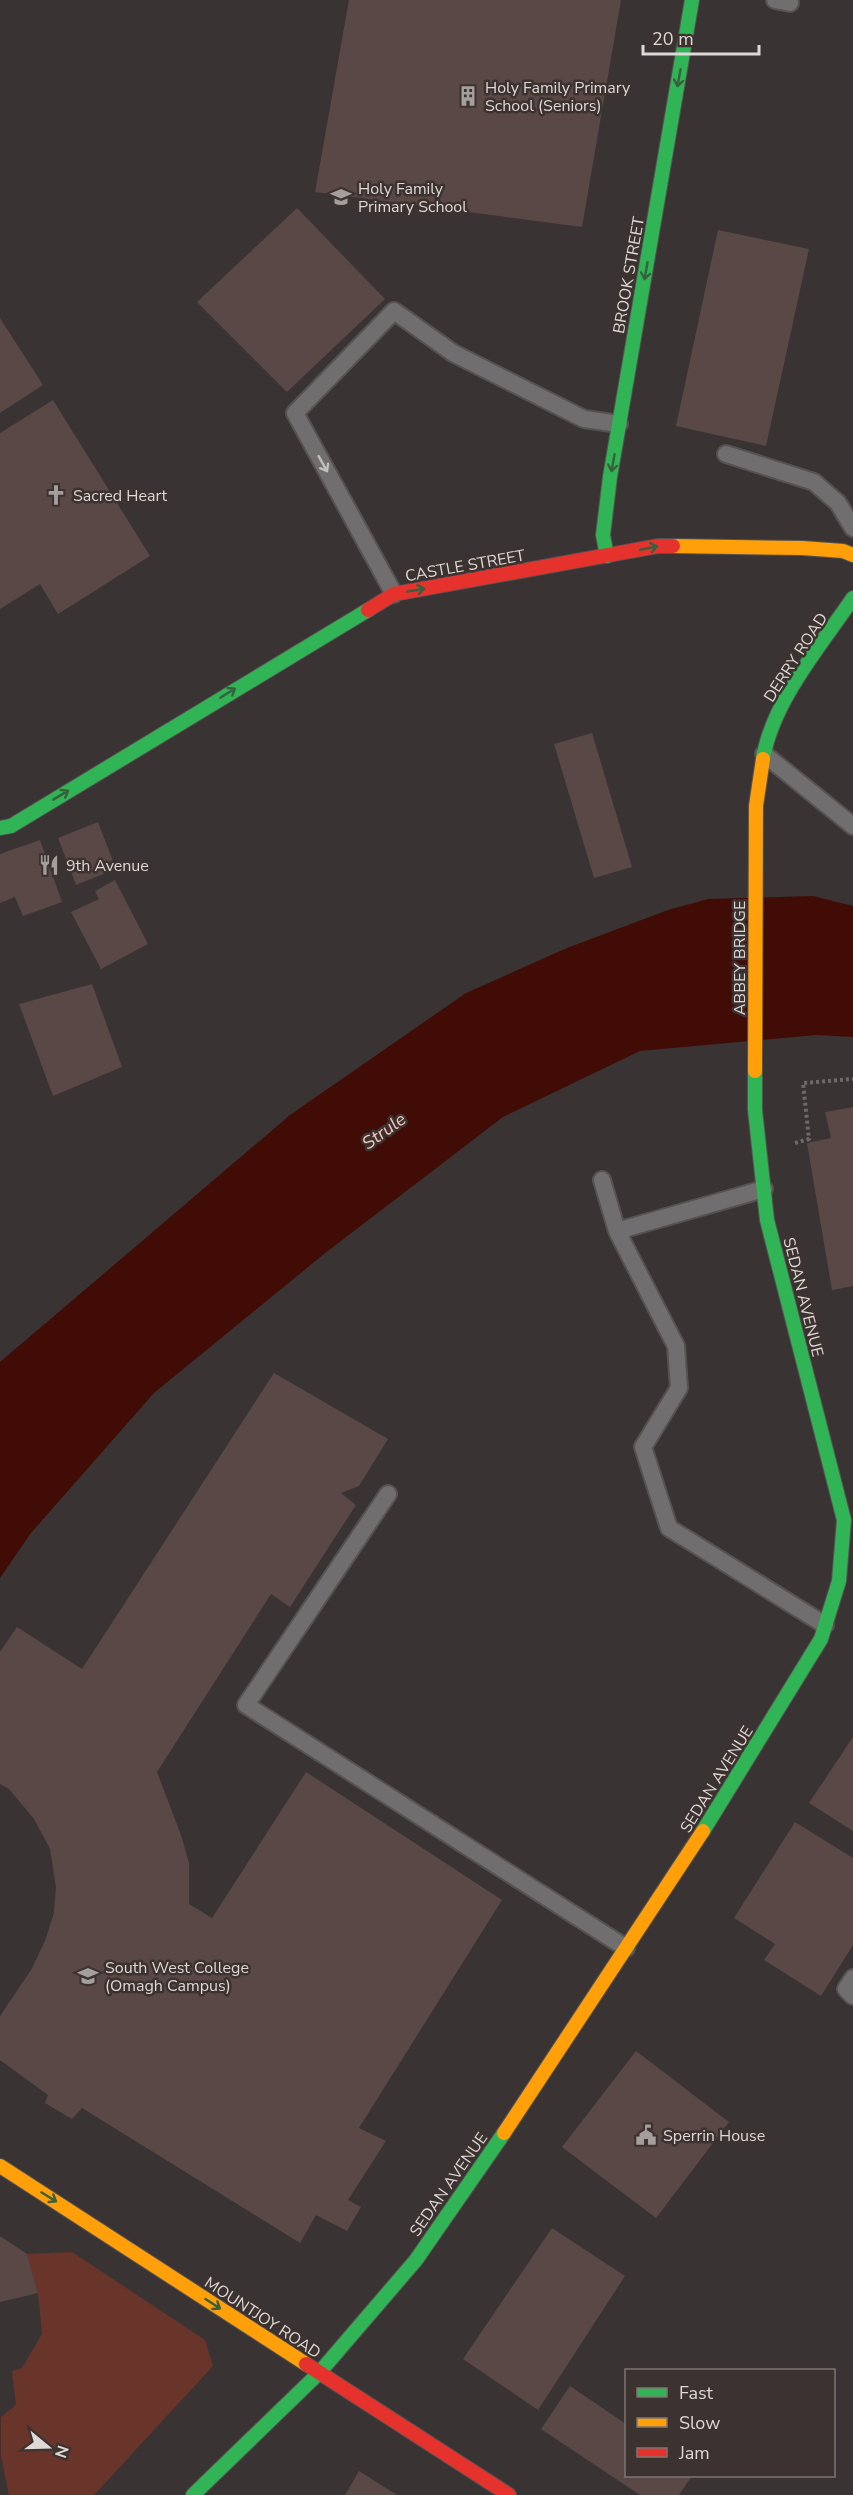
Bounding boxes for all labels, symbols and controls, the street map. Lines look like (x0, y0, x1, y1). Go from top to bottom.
scale bar (643, 18, 758, 56)
text: 20 m (652, 27, 694, 51)
one-way arrow (673, 68, 684, 88)
place label: Holy Family Primary School (Seniors) (485, 77, 631, 117)
building icon: Holy Family Primary School (Seniors) (456, 84, 480, 108)
place label: Holy Family Primary School (358, 178, 467, 218)
school or university icon: Holy Family Primary School (329, 185, 353, 209)
street label: BROOK STREET (608, 215, 650, 335)
one-way arrow (640, 260, 651, 280)
one-way arrow (607, 452, 618, 472)
one-way arrow (318, 455, 329, 473)
church icon: Sacred Heart (44, 483, 68, 507)
place label: Sacred Heart (73, 485, 168, 507)
one-way arrow (639, 542, 658, 553)
street label: CASTLE STREET (403, 545, 527, 587)
one-way arrow (405, 584, 425, 595)
street label: DERRY ROAD (759, 609, 833, 706)
one-way arrow (219, 687, 236, 699)
one-way arrow (52, 789, 69, 801)
restaurant icon: 9th Avenue (37, 853, 61, 877)
place label: 9th Avenue (66, 855, 149, 877)
street label: ABBEY BRIDGE (729, 901, 751, 1015)
water label: Strule (357, 1107, 411, 1155)
street label: SEDAN AVENUE (778, 1235, 829, 1359)
street label: SEDAN AVENUE (675, 1722, 759, 1837)
place label: South West College (Omagh Campus) (105, 1957, 249, 1997)
school or university icon: South West College (Omagh Campus) (76, 1964, 100, 1988)
public building icon: Sperrin House (634, 2123, 658, 2147)
place label: Sperrin House (663, 2125, 765, 2147)
street label: SEDAN AVENUE (405, 2128, 493, 2241)
one-way arrow (41, 2191, 58, 2204)
street label: MOUNTJOY ROAD (200, 2272, 325, 2364)
one-way arrow (204, 2298, 221, 2310)
legend (625, 2369, 835, 2477)
text: Fast (679, 2381, 714, 2405)
text: Slow (679, 2411, 720, 2435)
north arrow (18, 2417, 78, 2477)
text: Jam (678, 2441, 710, 2465)
text: N (49, 2442, 74, 2461)

